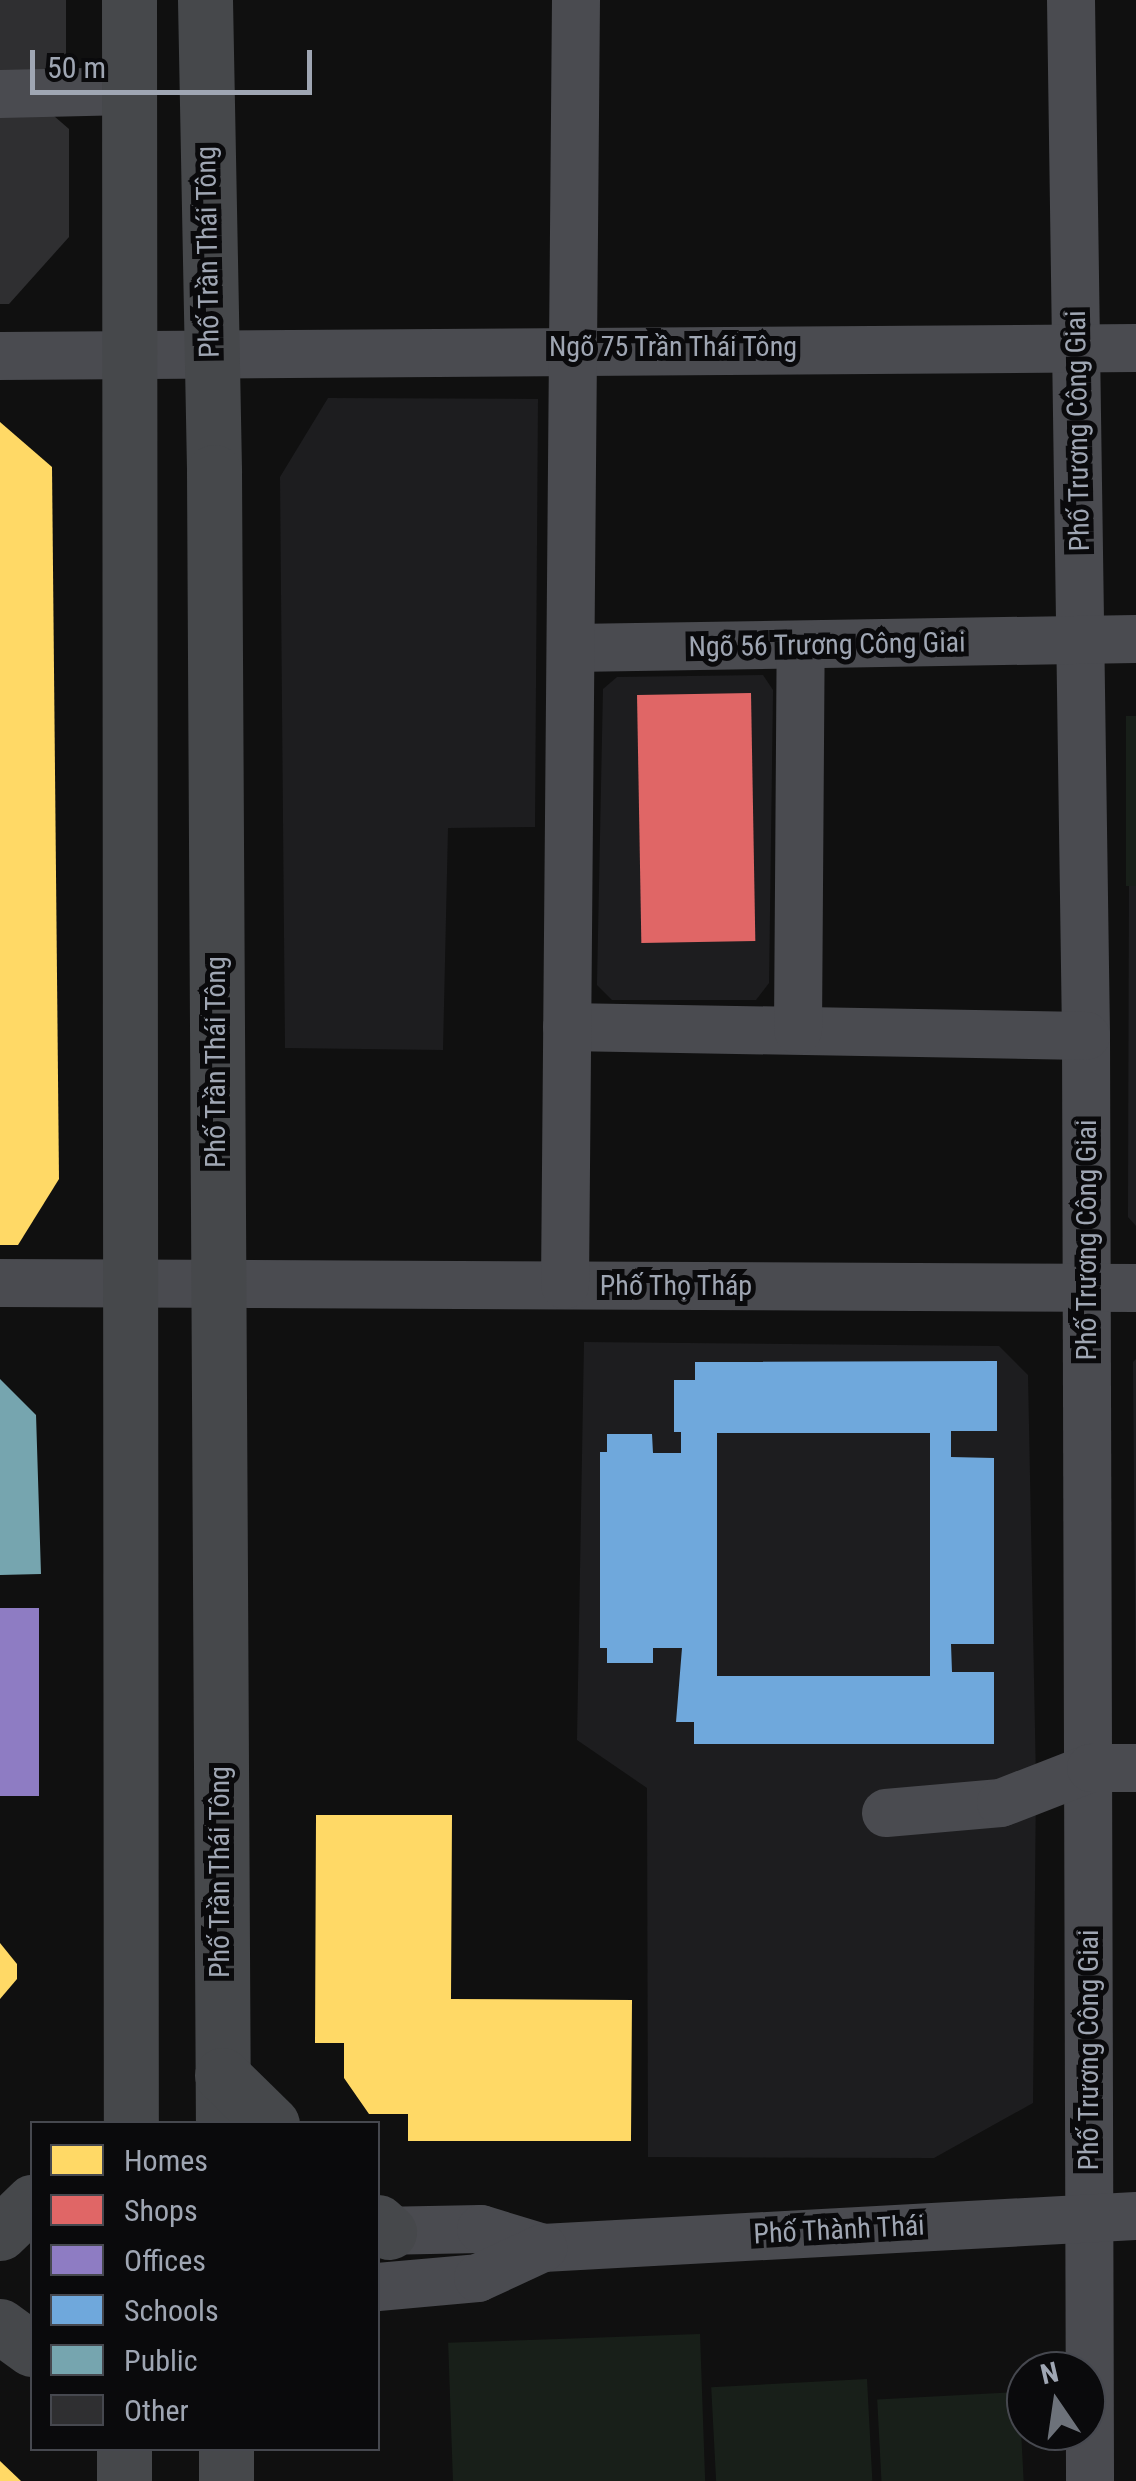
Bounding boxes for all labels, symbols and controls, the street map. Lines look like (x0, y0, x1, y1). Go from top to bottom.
scale bar (35, 30, 318, 92)
text: 50 m (47, 50, 106, 85)
street label: Phố Trần Thái Tông (189, 145, 227, 359)
street label: Phố Trương Công Giai (1059, 310, 1097, 552)
street label: Ngõ 75 Trần Thái Tông (548, 330, 798, 364)
street label: Ngõ 56 Trương Công Giai (688, 626, 966, 664)
street label: Phố Trần Thái Tông (199, 955, 233, 1169)
street label: Phố Trương Công Giai (1070, 1119, 1104, 1361)
street label: Phố Thọ Tháp (599, 1269, 753, 1303)
street label: Phố Trần Thái Tông (203, 1765, 237, 1979)
street label: Phố Trương Công Giai (1072, 1929, 1106, 2171)
legend (30, 2121, 380, 2451)
text: Homes (124, 2143, 208, 2178)
text: Shops (124, 2193, 198, 2228)
street label: Phố Thành Thái (752, 2209, 926, 2251)
text: Offices (124, 2243, 206, 2278)
text: Schools (124, 2293, 219, 2328)
text: Public (124, 2343, 198, 2378)
north arrow (1006, 2351, 1106, 2451)
text: N (1038, 2355, 1062, 2391)
text: Other (124, 2393, 189, 2428)

